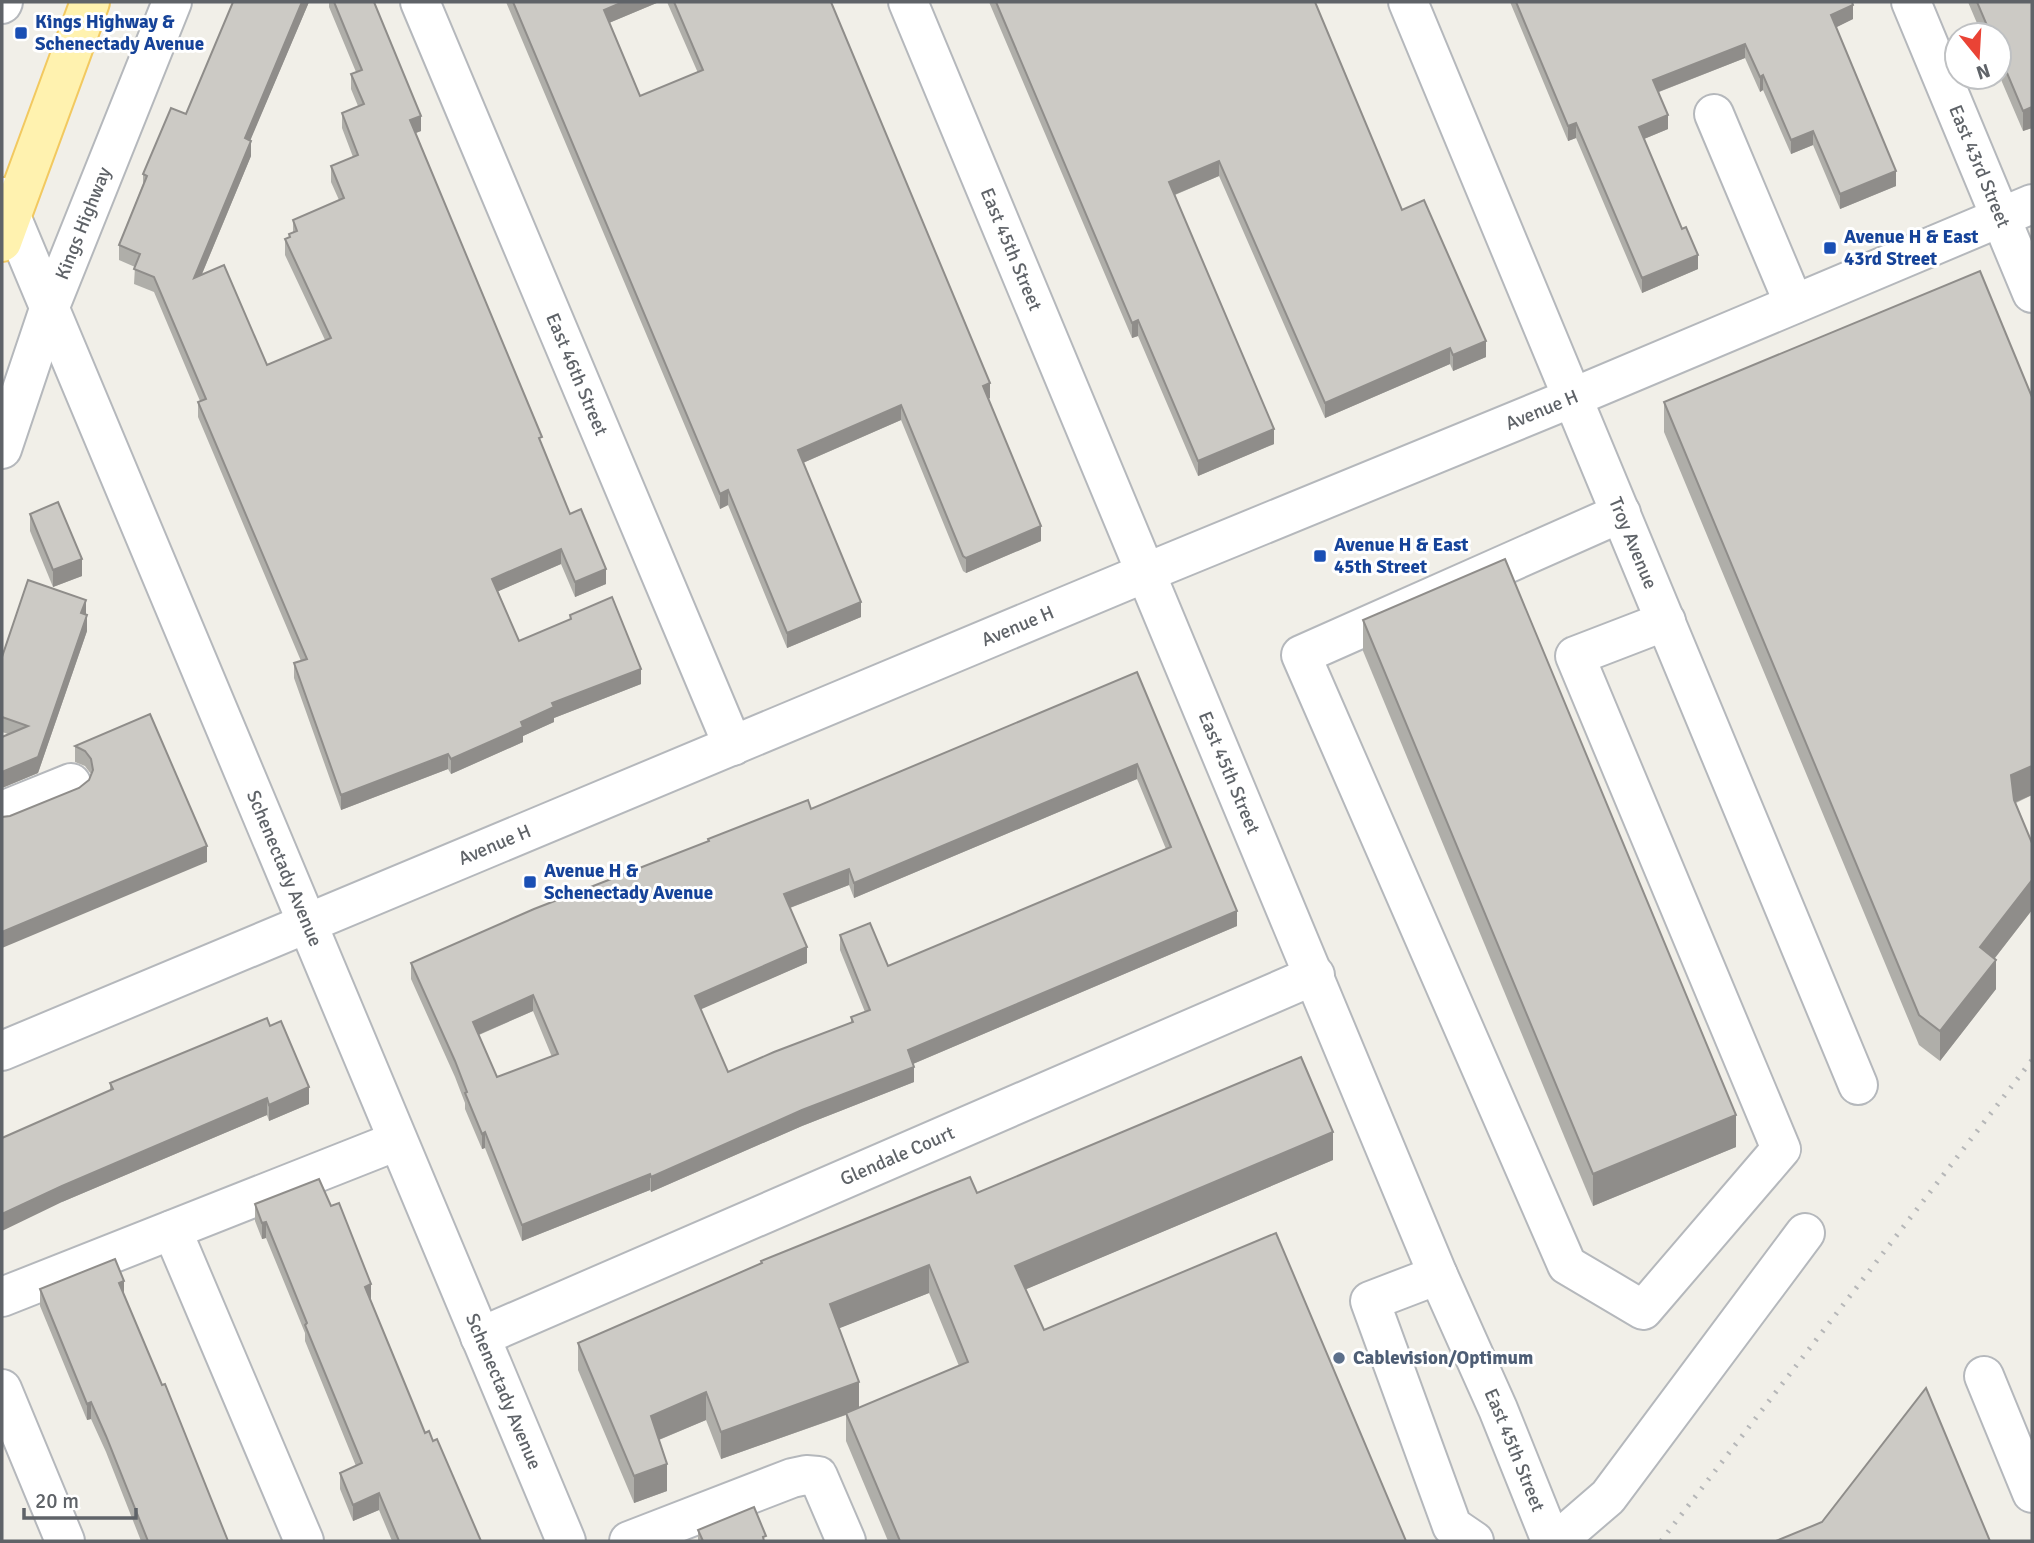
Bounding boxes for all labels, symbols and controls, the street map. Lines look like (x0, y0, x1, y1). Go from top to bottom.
place label: Kings Highway & Schenectady Avenue (35, 10, 204, 56)
north arrow (1943, 21, 2013, 91)
marker: Kings Highway & Schenectady Avenue (13, 25, 29, 41)
text: N (1973, 58, 1993, 85)
street label: East 43rd Street (1943, 101, 2016, 232)
street label: Kings Highway (50, 163, 117, 283)
street label: East 45th Street (975, 184, 1047, 315)
place label: Avenue H & East 43rd Street (1844, 225, 1978, 271)
marker: Avenue H & East 43rd Street (1822, 240, 1838, 256)
street label: East 46th Street (540, 309, 613, 440)
street label: Avenue H (1502, 385, 1582, 436)
street label: Troy Avenue (1603, 494, 1663, 593)
place label: Avenue H & East 45th Street (1334, 533, 1468, 579)
marker: Avenue H & East 45th Street (1312, 548, 1328, 564)
street label: Avenue H (978, 600, 1058, 652)
street label: East 45th Street (1193, 708, 1265, 838)
street label: Schenectady Avenue (241, 787, 328, 950)
street label: Avenue H (455, 819, 535, 871)
place label: Avenue H & Schenectady Avenue (544, 859, 713, 905)
marker: Avenue H & Schenectady Avenue (522, 874, 538, 890)
street label: Glendale Court (837, 1121, 959, 1191)
street label: Schenectady Avenue (460, 1310, 547, 1473)
place label: Cablevision/Optimum (1353, 1346, 1533, 1370)
marker: Cablevision/Optimum (1331, 1350, 1347, 1366)
street label: East 45th Street (1478, 1385, 1550, 1516)
scale bar (24, 1476, 136, 1520)
text: 20 m (35, 1488, 79, 1514)

